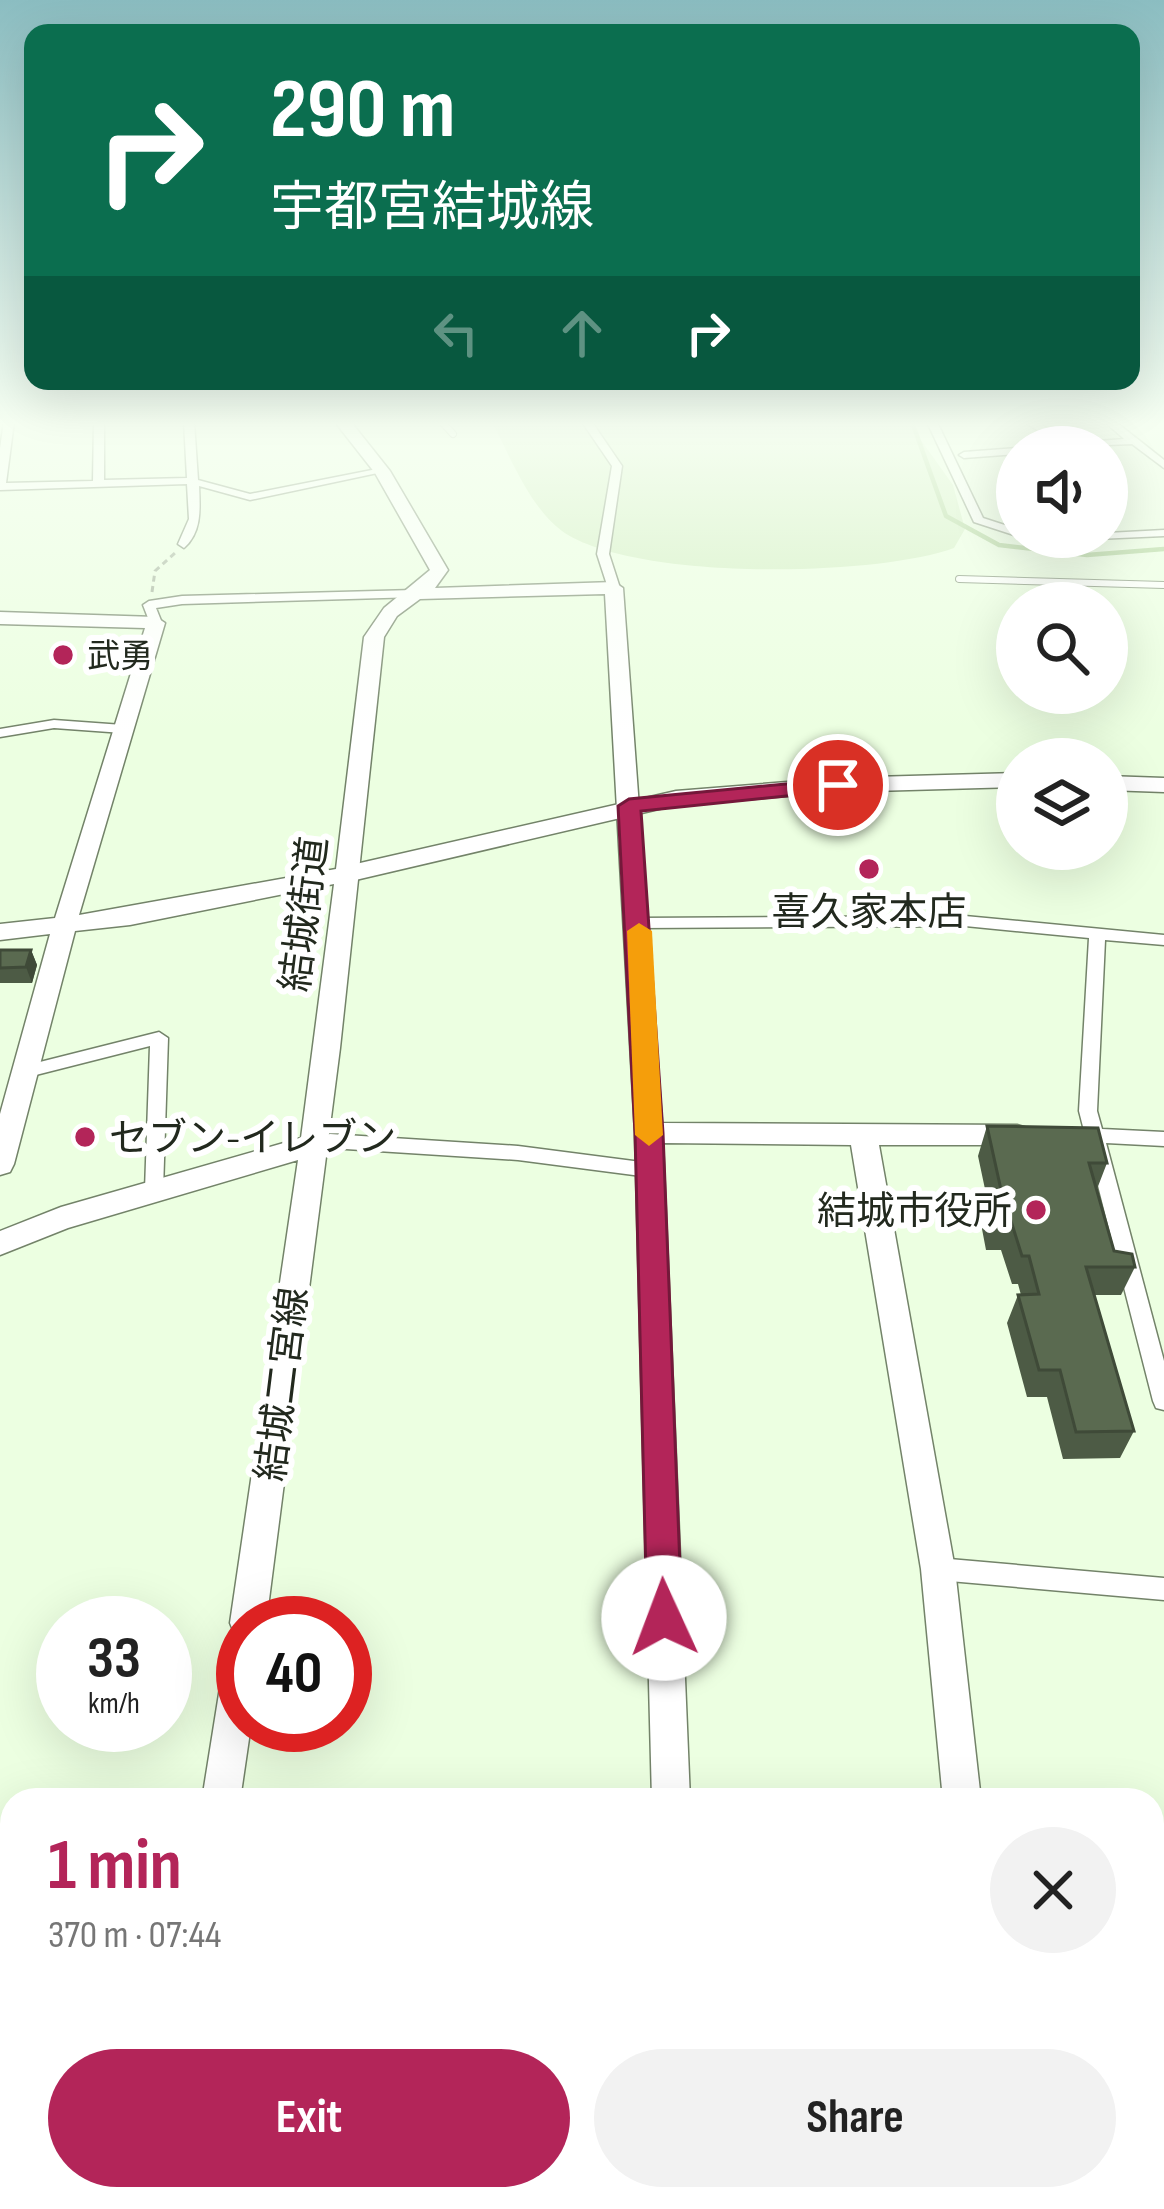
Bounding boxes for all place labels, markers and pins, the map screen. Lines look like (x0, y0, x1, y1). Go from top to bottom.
place label: 武勇 (87, 637, 153, 677)
marker: 武勇 (50, 642, 76, 668)
pin (787, 734, 889, 836)
marker: 喜久家本店 (856, 856, 882, 882)
place label: 喜久家本店 (771, 890, 967, 937)
place label: セブン-イレブン (109, 1116, 396, 1163)
marker: セブン-イレブン (72, 1124, 98, 1150)
place label: 結城市役所 (817, 1189, 1012, 1236)
marker: 結城市役所 (1023, 1197, 1049, 1223)

